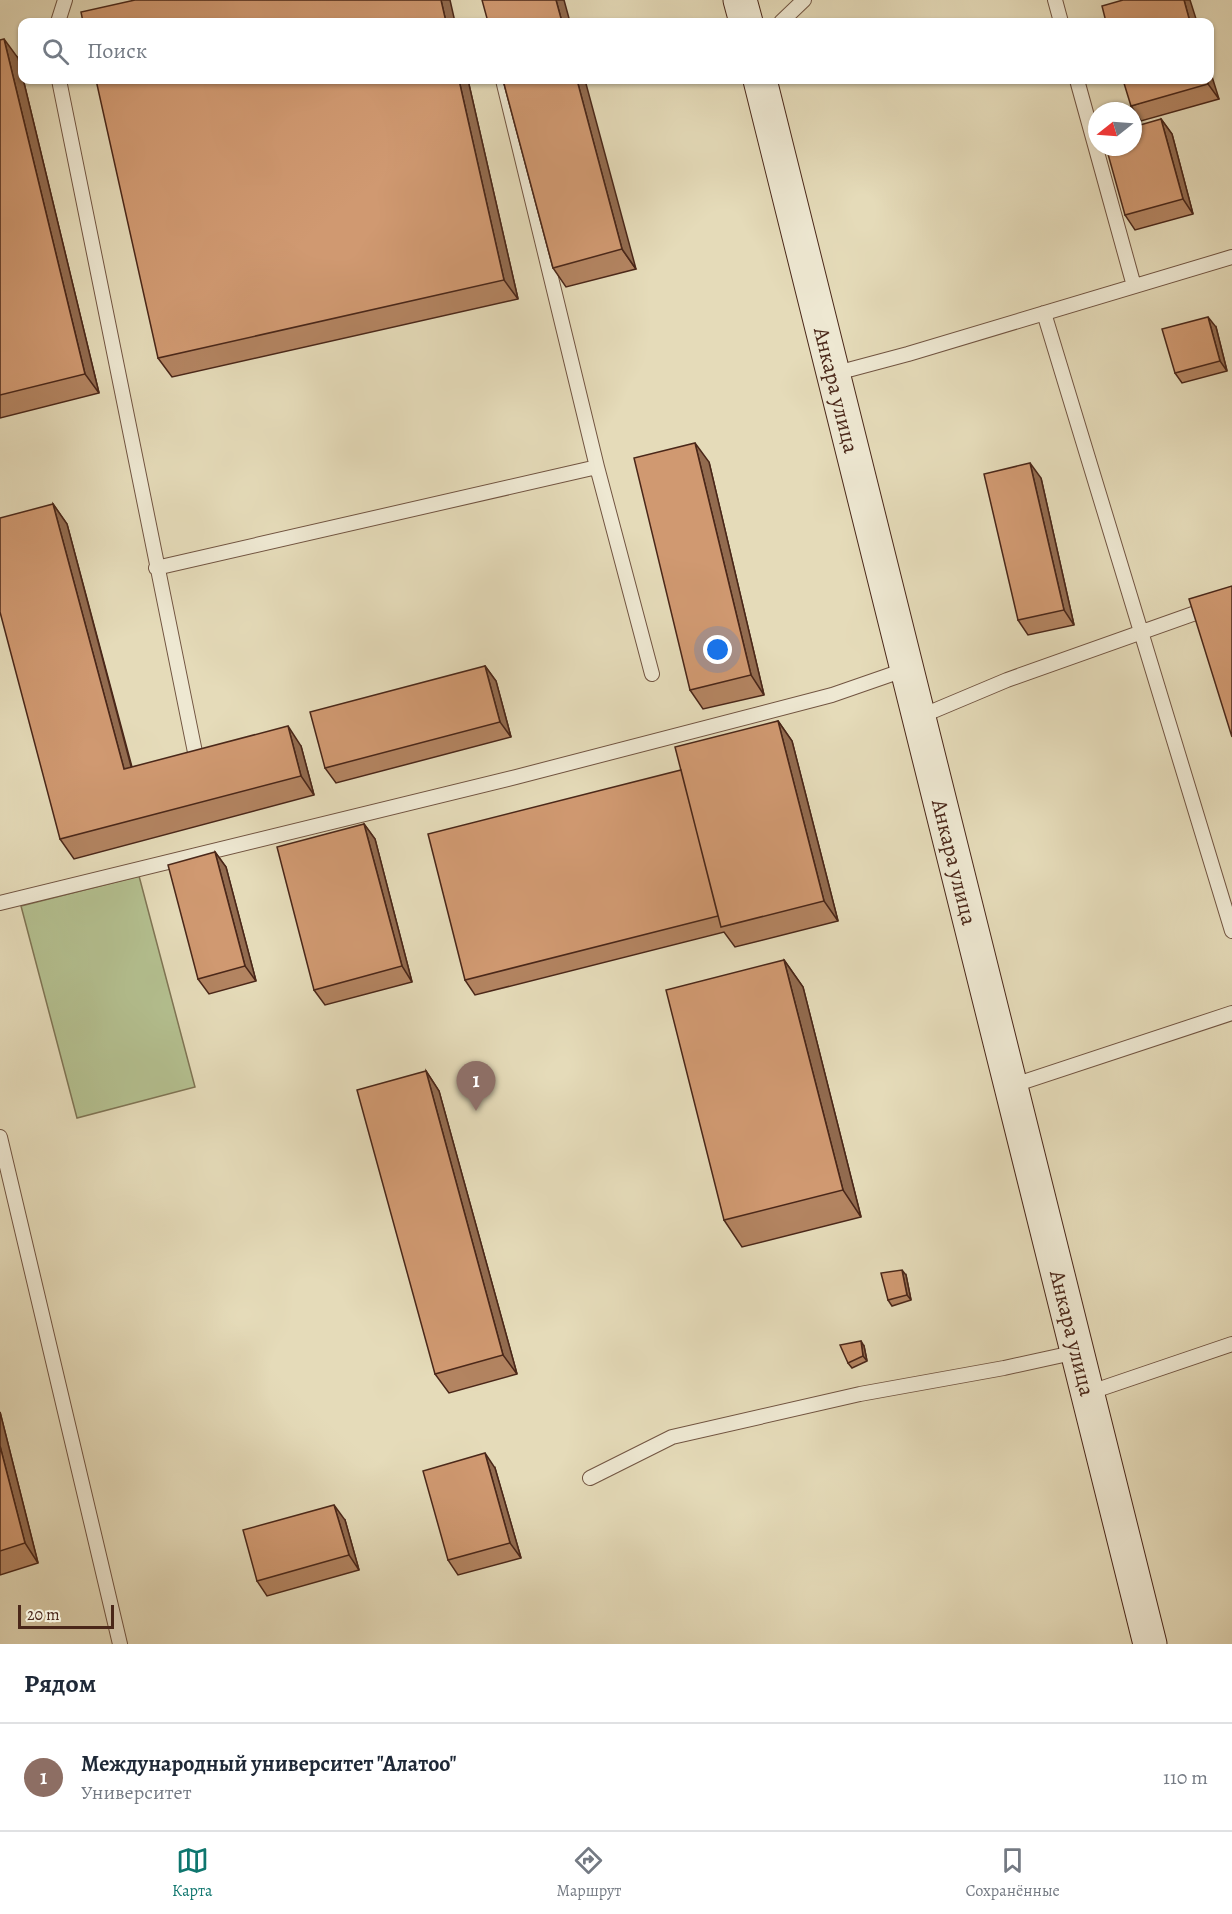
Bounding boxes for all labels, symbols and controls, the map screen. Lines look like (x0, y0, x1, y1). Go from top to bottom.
search box (18, 18, 1214, 84)
icon: search (39, 35, 72, 68)
text: Поиск (87, 36, 147, 66)
north arrow (1088, 102, 1142, 156)
street label: Анкара улица (806, 323, 866, 457)
your location (703, 635, 732, 664)
street label: Анкара улица (924, 795, 984, 929)
pin: 1 (456, 1062, 496, 1111)
street label: Анкара улица (1042, 1266, 1102, 1400)
scale bar (18, 1602, 114, 1630)
text: 20 m (27, 1604, 60, 1626)
text: Рядом (24, 1666, 96, 1701)
text: Международный университет "Алатоо" (81, 1749, 457, 1779)
text: 1 (40, 1764, 47, 1791)
text: 110 m (1163, 1764, 1208, 1791)
text: Университет (81, 1779, 192, 1806)
tab: Карта (172, 1844, 212, 1902)
tab: Маршрут (557, 1844, 621, 1902)
tab: Сохранённые (966, 1844, 1060, 1902)

